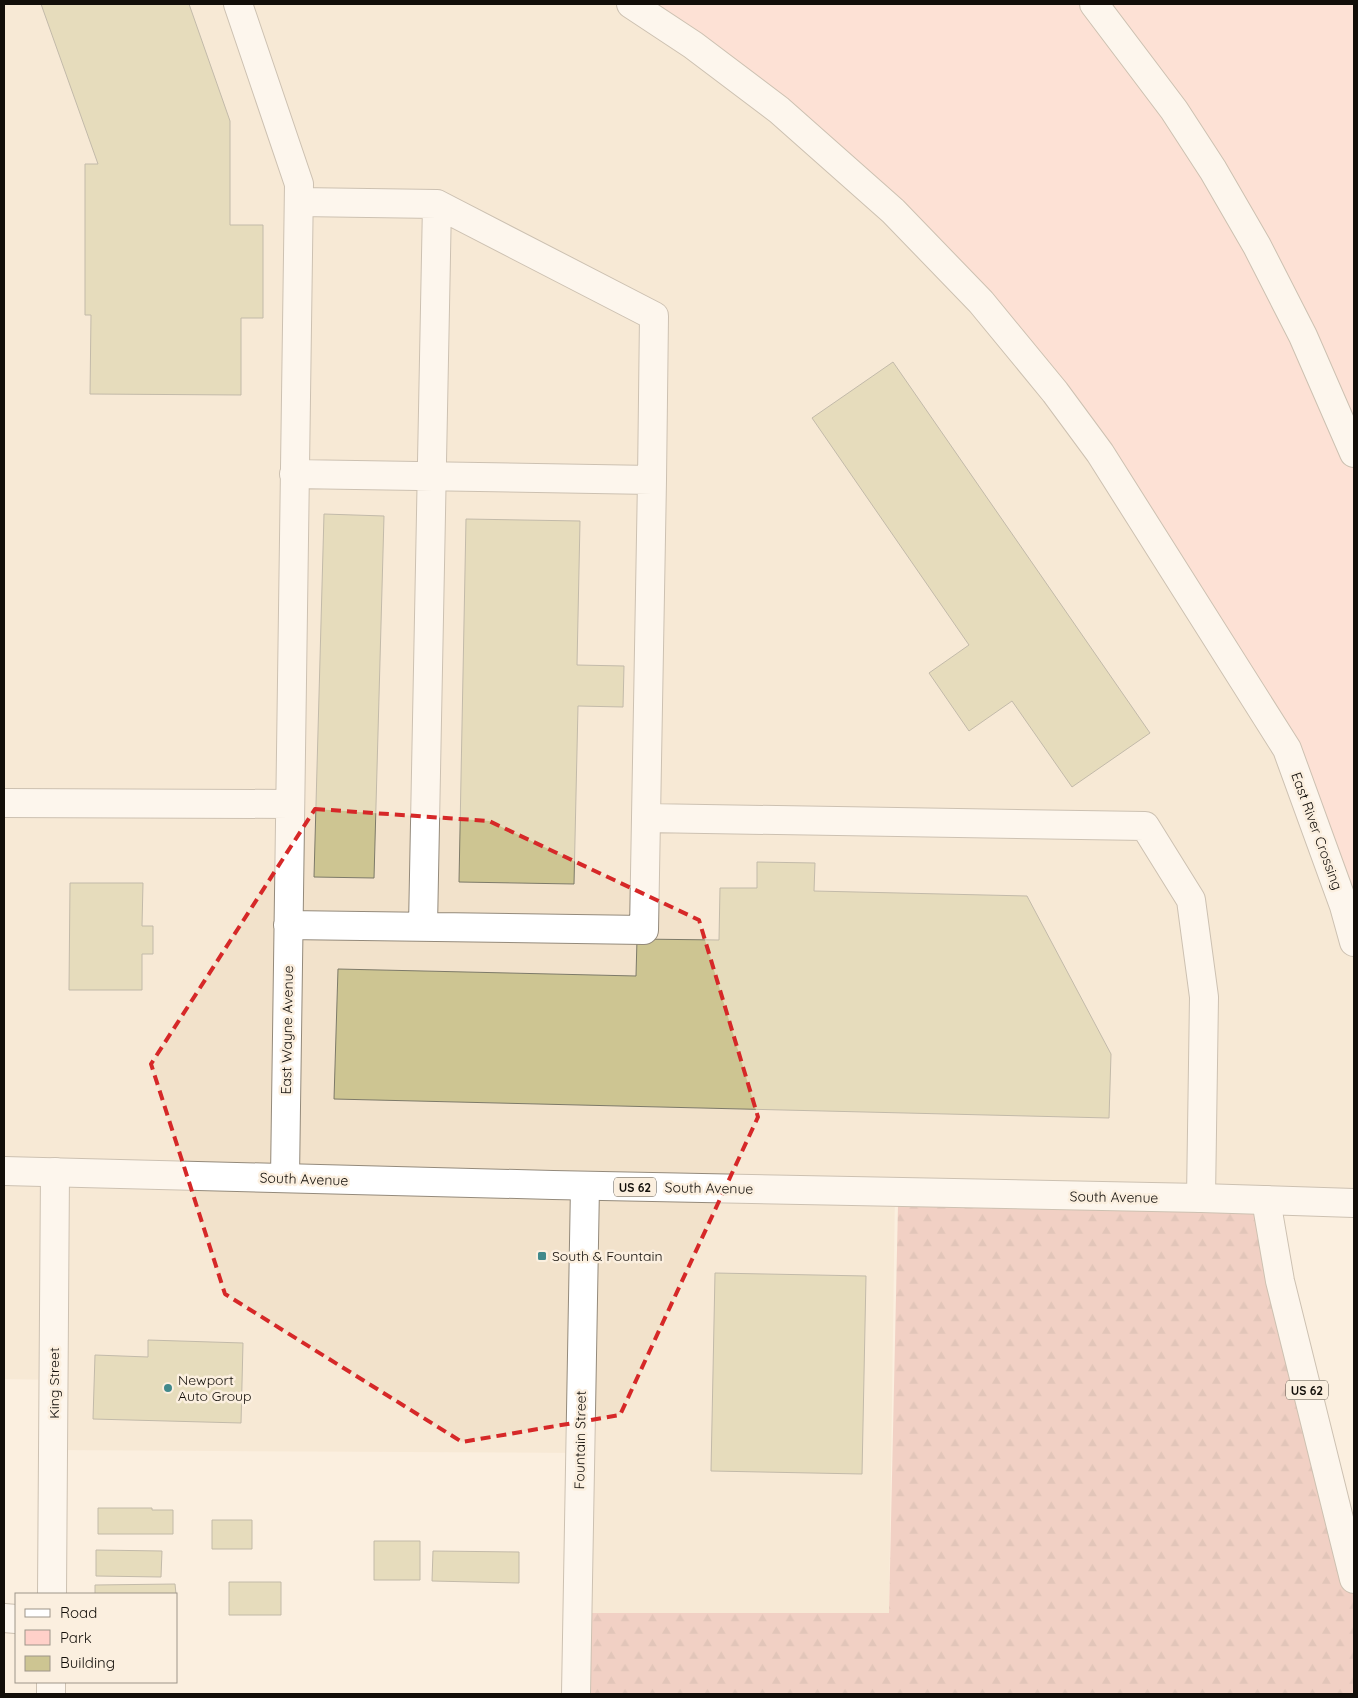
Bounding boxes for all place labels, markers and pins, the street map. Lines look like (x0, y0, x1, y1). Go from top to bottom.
place label: South & Fountain (552, 1247, 663, 1265)
marker: South & Fountain (536, 1250, 548, 1262)
place label: Newport Auto Group (178, 1371, 252, 1405)
marker: Newport Auto Group (162, 1382, 174, 1394)

